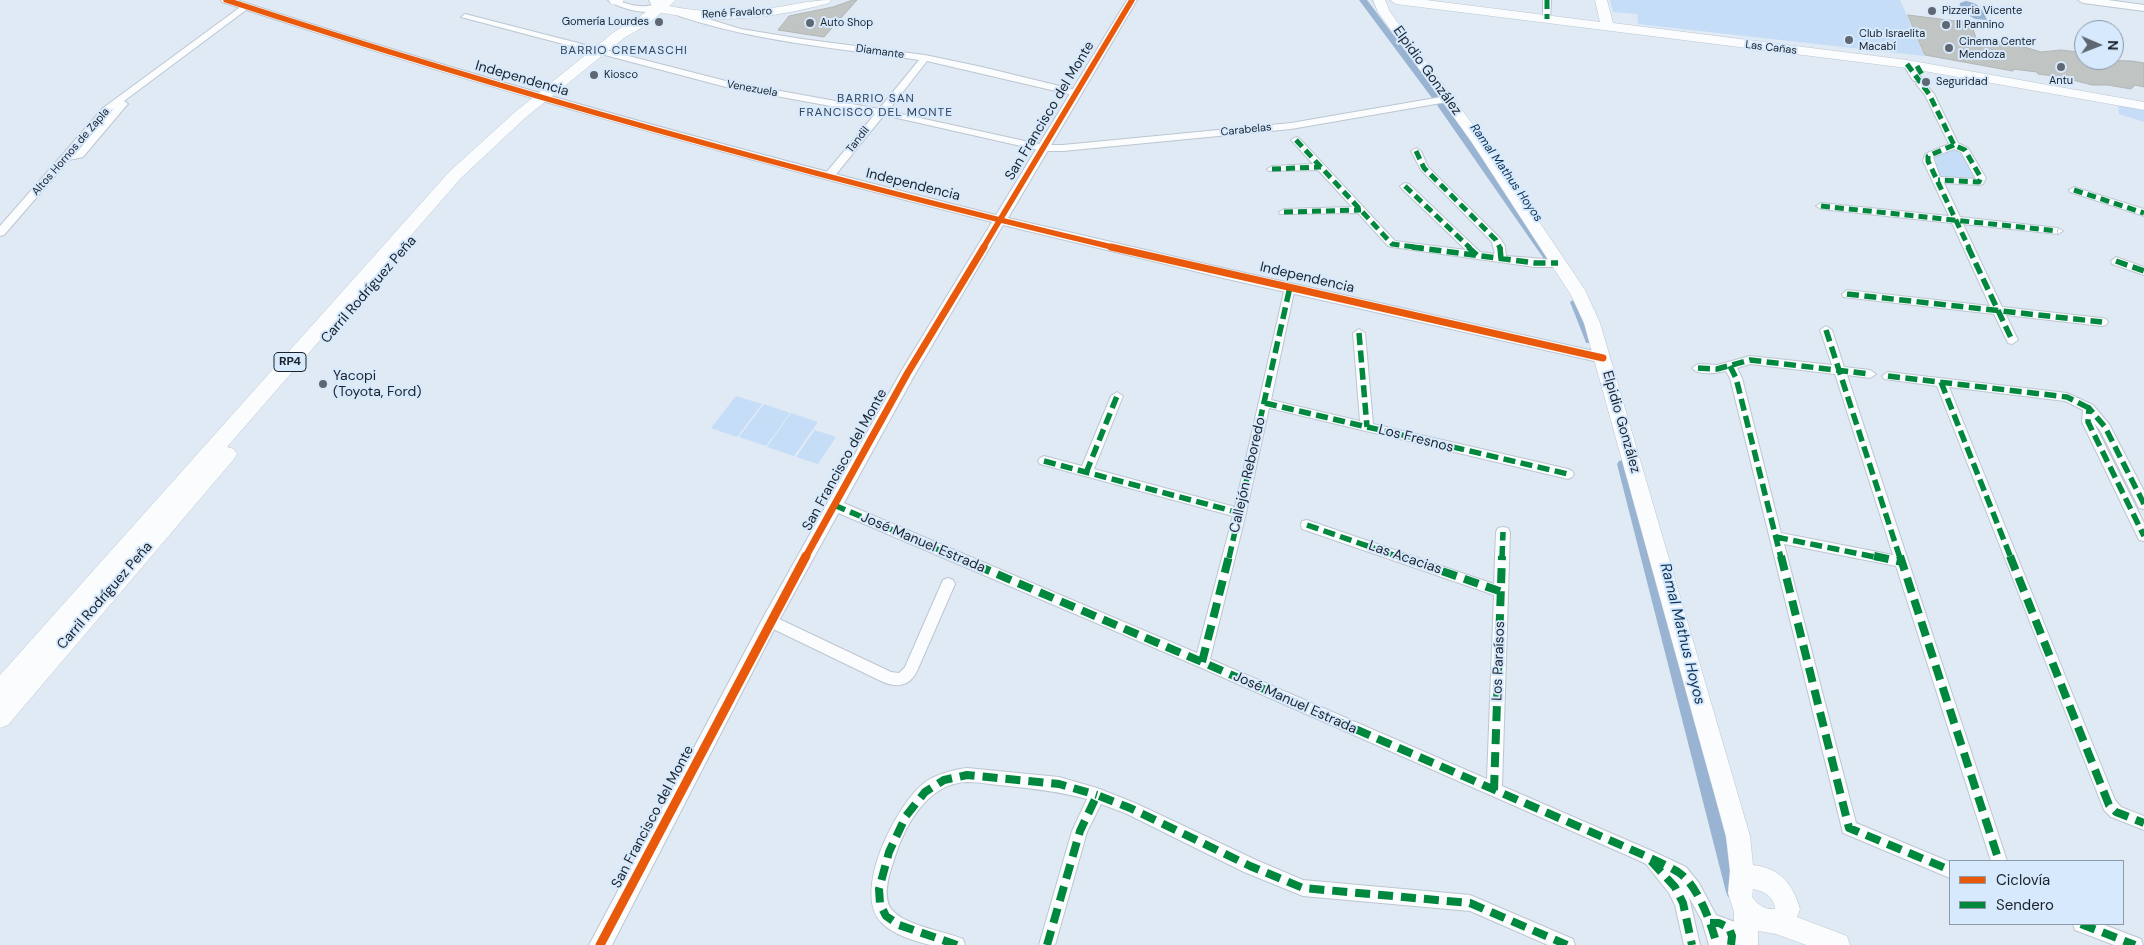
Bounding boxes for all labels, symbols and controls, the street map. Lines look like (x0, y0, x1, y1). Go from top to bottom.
place label: Pizzeria Vicente (1942, 4, 2022, 18)
street label: René Favaloro (702, 5, 772, 21)
marker: Pizzeria Vicente (1926, 5, 1938, 17)
place label: Gomería Lourdes (562, 15, 649, 29)
marker: Gomería Lourdes (653, 16, 665, 28)
place label: Auto Shop (820, 16, 873, 30)
marker: Auto Shop (804, 17, 816, 29)
place label: Il Pannino (1956, 18, 2004, 32)
marker: Il Pannino (1940, 19, 1952, 31)
north arrow (2074, 20, 2124, 70)
street label: Elpidio González (1389, 23, 1465, 119)
place label: Club Israelita Macabí (1859, 27, 1925, 53)
marker: Club Israelita Macabí (1843, 34, 1855, 46)
place label: Cinema Center Mendoza (1959, 35, 2036, 61)
street label: San Francisco del Monte (1002, 38, 1098, 184)
street label: Las Cañas (1744, 38, 1798, 58)
text: N (2104, 40, 2122, 51)
street label: Diamante (855, 42, 905, 62)
marker: Cinema Center Mendoza (1943, 42, 1955, 54)
district label: BARRIO CREMASCHI (558, 44, 690, 58)
street label: Independencia (473, 58, 571, 100)
marker: Antu (2055, 61, 2067, 73)
place label: Kiosco (604, 68, 638, 82)
marker: Kiosco (588, 69, 600, 81)
place label: Antu (2049, 74, 2073, 88)
place label: Seguridad (1936, 75, 1988, 89)
marker: Seguridad (1920, 76, 1932, 88)
street label: Venezuela (726, 78, 778, 100)
district label: BARRIO SAN FRANCISCO DEL MONTE (797, 92, 955, 120)
street label: Altos Hornos de Zapla (29, 106, 113, 198)
street label: Carabelas (1220, 121, 1272, 139)
water label: Ramal Mathus Hoyos (1467, 121, 1545, 225)
street label: Tandil (844, 124, 872, 156)
street label: Independencia (864, 165, 962, 205)
street label: Carril Rodríguez Peña (318, 233, 420, 347)
street label: Independencia (1258, 259, 1356, 297)
road number: RP4 (274, 352, 306, 372)
place label: Yacopi (Toyota, Ford) (333, 368, 421, 401)
street label: Elpidio González (1598, 369, 1644, 475)
marker: Yacopi (Toyota, Ford) (317, 378, 329, 390)
street label: San Francisco del Monte (799, 386, 891, 534)
street label: Callejón Reboredo (1227, 416, 1269, 534)
street label: Los Fresnos (1377, 422, 1455, 456)
street label: José Manuel Estrada (858, 509, 988, 577)
street label: Las Acacias (1366, 538, 1444, 578)
street label: Carril Rodríguez Peña (54, 539, 156, 653)
water label: Ramal Mathus Hoyos (1656, 561, 1708, 707)
street label: Los Paraísos (1489, 621, 1509, 701)
street label: José Manuel Estrada (1231, 668, 1359, 738)
street label: San Francisco del Monte (608, 743, 698, 891)
legend (1949, 860, 2124, 925)
text: Ciclovía (1996, 870, 2050, 890)
text: Sendero (1996, 895, 2054, 915)

